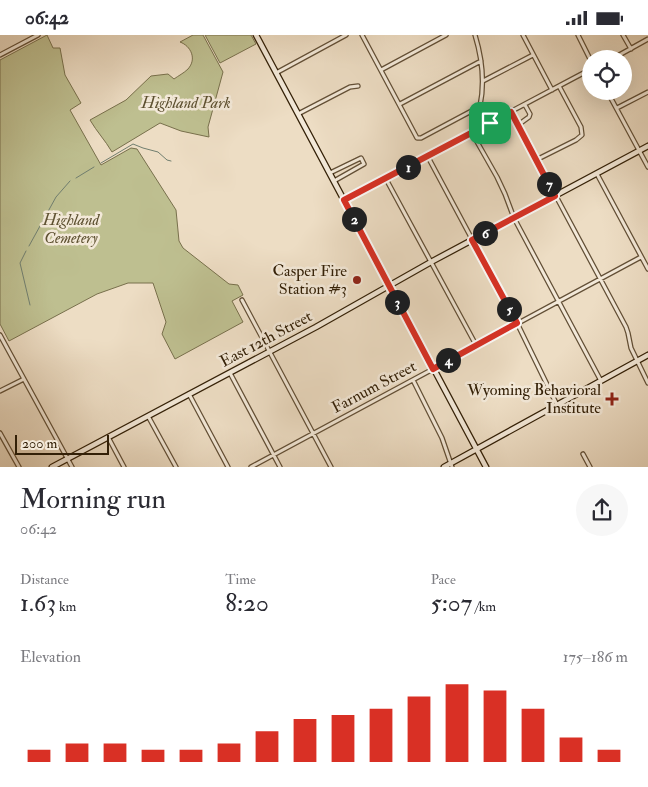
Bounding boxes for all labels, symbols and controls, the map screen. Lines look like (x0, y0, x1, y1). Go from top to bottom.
text: 06:42 (25, 6, 69, 30)
map controls (582, 50, 632, 100)
button: locate (582, 50, 632, 100)
park label: Highland Park (140, 93, 231, 113)
pin (469, 102, 511, 144)
icon: arrive (476, 109, 504, 137)
pin: 1 (396, 155, 420, 179)
text: 1 (406, 159, 411, 176)
pin: 7 (536, 171, 562, 197)
text: 7 (546, 176, 553, 193)
pin: 2 (342, 207, 366, 231)
park label: Highland Cemetery (42, 210, 101, 248)
text: 2 (351, 211, 358, 228)
pin: 6 (472, 221, 498, 245)
text: 6 (482, 225, 489, 242)
place label: Casper Fire Station #3 (272, 261, 347, 299)
marker: Casper Fire Station #3 (351, 274, 363, 286)
pin: 3 (384, 289, 410, 315)
text: 3 (395, 294, 400, 311)
pin: 5 (496, 297, 522, 321)
text: 5 (506, 301, 513, 318)
street label: East 12th Street (217, 306, 315, 372)
pin: 4 (436, 347, 460, 373)
text: 4 (445, 352, 452, 369)
street label: Farnum Street (328, 356, 420, 418)
place label: Wyoming Behavioral Institute (466, 380, 601, 418)
marker: Wyoming Behavioral Institute (605, 392, 619, 406)
scale bar (15, 432, 109, 455)
text: 200 m (22, 435, 57, 452)
text: Morning run (20, 482, 166, 517)
button: share (576, 484, 628, 536)
text: 06:42 (20, 519, 57, 539)
text: Distance (20, 571, 69, 588)
text: Time (225, 571, 256, 588)
text: Pace (431, 571, 456, 588)
text: 1.63 (20, 588, 56, 619)
text: 8:20 (225, 588, 269, 619)
text: 5:07 (431, 588, 472, 619)
text: km (56, 598, 76, 615)
text: /km (472, 598, 496, 615)
text: Elevation (20, 647, 81, 667)
text: 175–186 m (563, 647, 628, 667)

